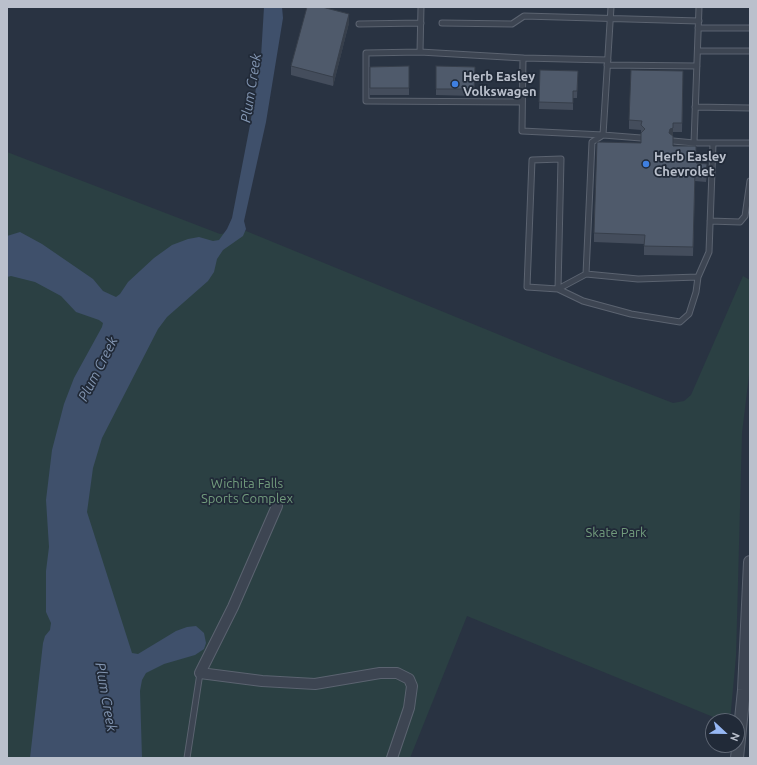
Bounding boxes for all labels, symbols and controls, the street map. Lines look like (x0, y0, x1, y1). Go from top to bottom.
water label: Plum Creek (237, 52, 265, 124)
place label: Herb Easley Volkswagen (463, 69, 537, 100)
marker: Herb Easley Volkswagen (450, 79, 460, 89)
place label: Herb Easley Chevrolet (654, 149, 726, 180)
marker: Herb Easley Chevrolet (641, 159, 651, 169)
water label: Plum Creek (75, 334, 121, 404)
park label: Wichita Falls Sports Complex (201, 476, 293, 507)
park label: Skate Park (585, 525, 647, 541)
water label: Plum Creek (92, 661, 120, 733)
north arrow (705, 713, 745, 753)
text: N (728, 731, 742, 743)

